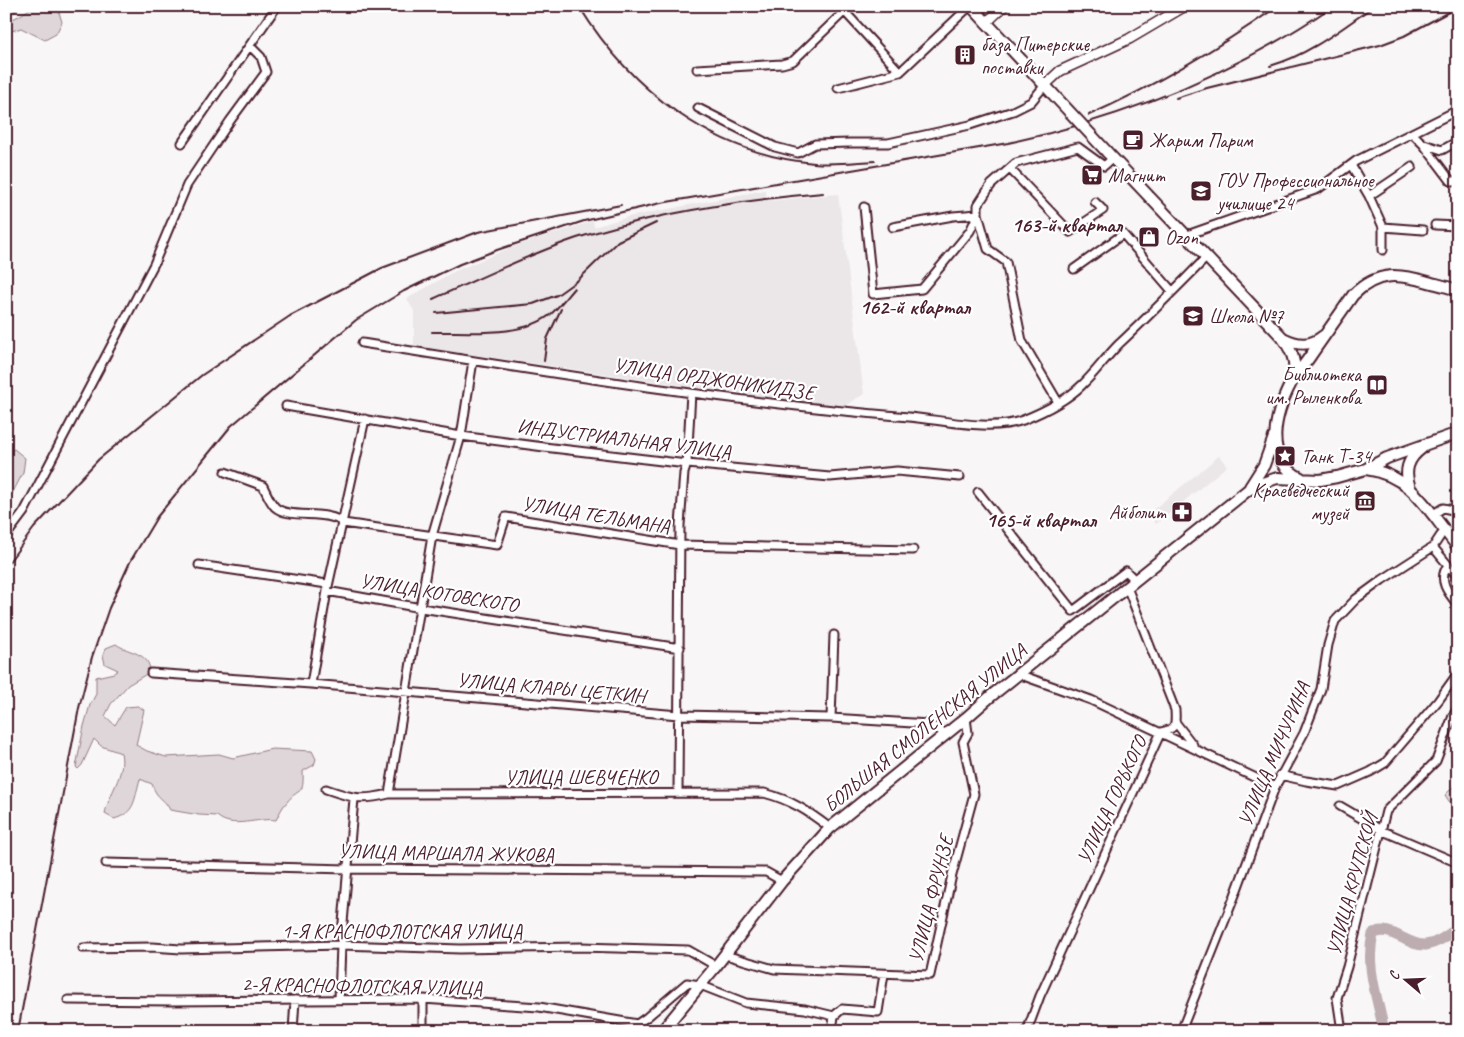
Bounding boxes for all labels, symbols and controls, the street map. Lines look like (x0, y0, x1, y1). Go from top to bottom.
place label: база Питерские поставки (981, 32, 1091, 80)
building icon: база Питерские поставки (953, 43, 977, 67)
cafe icon: Жарим Парим (1121, 128, 1145, 152)
place label: Жарим Парим (1149, 128, 1254, 153)
supermarket icon: Магнит (1080, 163, 1104, 187)
place label: Магнит (1108, 163, 1166, 188)
place label: ГОУ Профессиональное училище 24 (1216, 168, 1375, 216)
school or university icon: ГОУ Профессиональное училище 24 (1189, 179, 1213, 203)
district label: 163-й квартал (1011, 212, 1124, 238)
shop icon: Ozon (1137, 225, 1161, 249)
place label: Ozon (1165, 225, 1199, 250)
district label: 162-й квартал (859, 294, 972, 320)
school or university icon: Школа №7 (1181, 304, 1205, 328)
place label: Школа №7 (1209, 304, 1284, 329)
street label: УЛИЦА ОРДЖОНИКИДЗЕ (612, 353, 819, 406)
place label: Библиотека им. Рыленкова (1265, 362, 1363, 410)
library icon: Библиотека им. Рыленкова (1365, 373, 1389, 397)
street label: ИНДУСТРИАЛЬНАЯ УЛИЦА (516, 413, 733, 465)
place icon: Танк Т-34 (1273, 444, 1297, 468)
place label: Танк Т-34 (1301, 444, 1373, 469)
place label: Краеведческий музей (1253, 478, 1351, 526)
museum icon: Краеведческий музей (1353, 489, 1377, 513)
street label: УЛИЦА ТЕЛЬМАНА (520, 491, 673, 539)
place label: Айболит (1109, 500, 1167, 525)
pharmacy icon: Айболит (1170, 500, 1194, 524)
district label: 165-й квартал (986, 507, 1098, 533)
street label: УЛИЦА КОТОВСКОГО (358, 568, 522, 618)
street label: БОЛЬШАЯ СМОЛЕНСКАЯ УЛИЦА (819, 638, 1032, 818)
street label: УЛИЦА КЛАРЫ ЦЕТКИН (456, 667, 650, 709)
street label: УЛИЦА МИЧУРИНА (1232, 677, 1316, 830)
street label: УЛИЦА ГОРЬКОГО (1072, 730, 1153, 868)
street label: УЛИЦА ШЕВЧЕНКО (505, 765, 659, 790)
street label: УЛИЦА КРУПСКОЙ (1321, 807, 1384, 958)
street label: УЛИЦА ФРУНЗЕ (903, 830, 960, 965)
street label: УЛИЦА МАРШАЛА ЖУКОВА (338, 839, 555, 867)
street label: 1-Я КРАСНОФЛОТСКАЯ УЛИЦА (282, 919, 523, 944)
north arrow (1382, 954, 1432, 1004)
text: С (1385, 968, 1404, 982)
street label: 2-Я КРАСНОФЛОТСКАЯ УЛИЦА (242, 971, 483, 1001)

